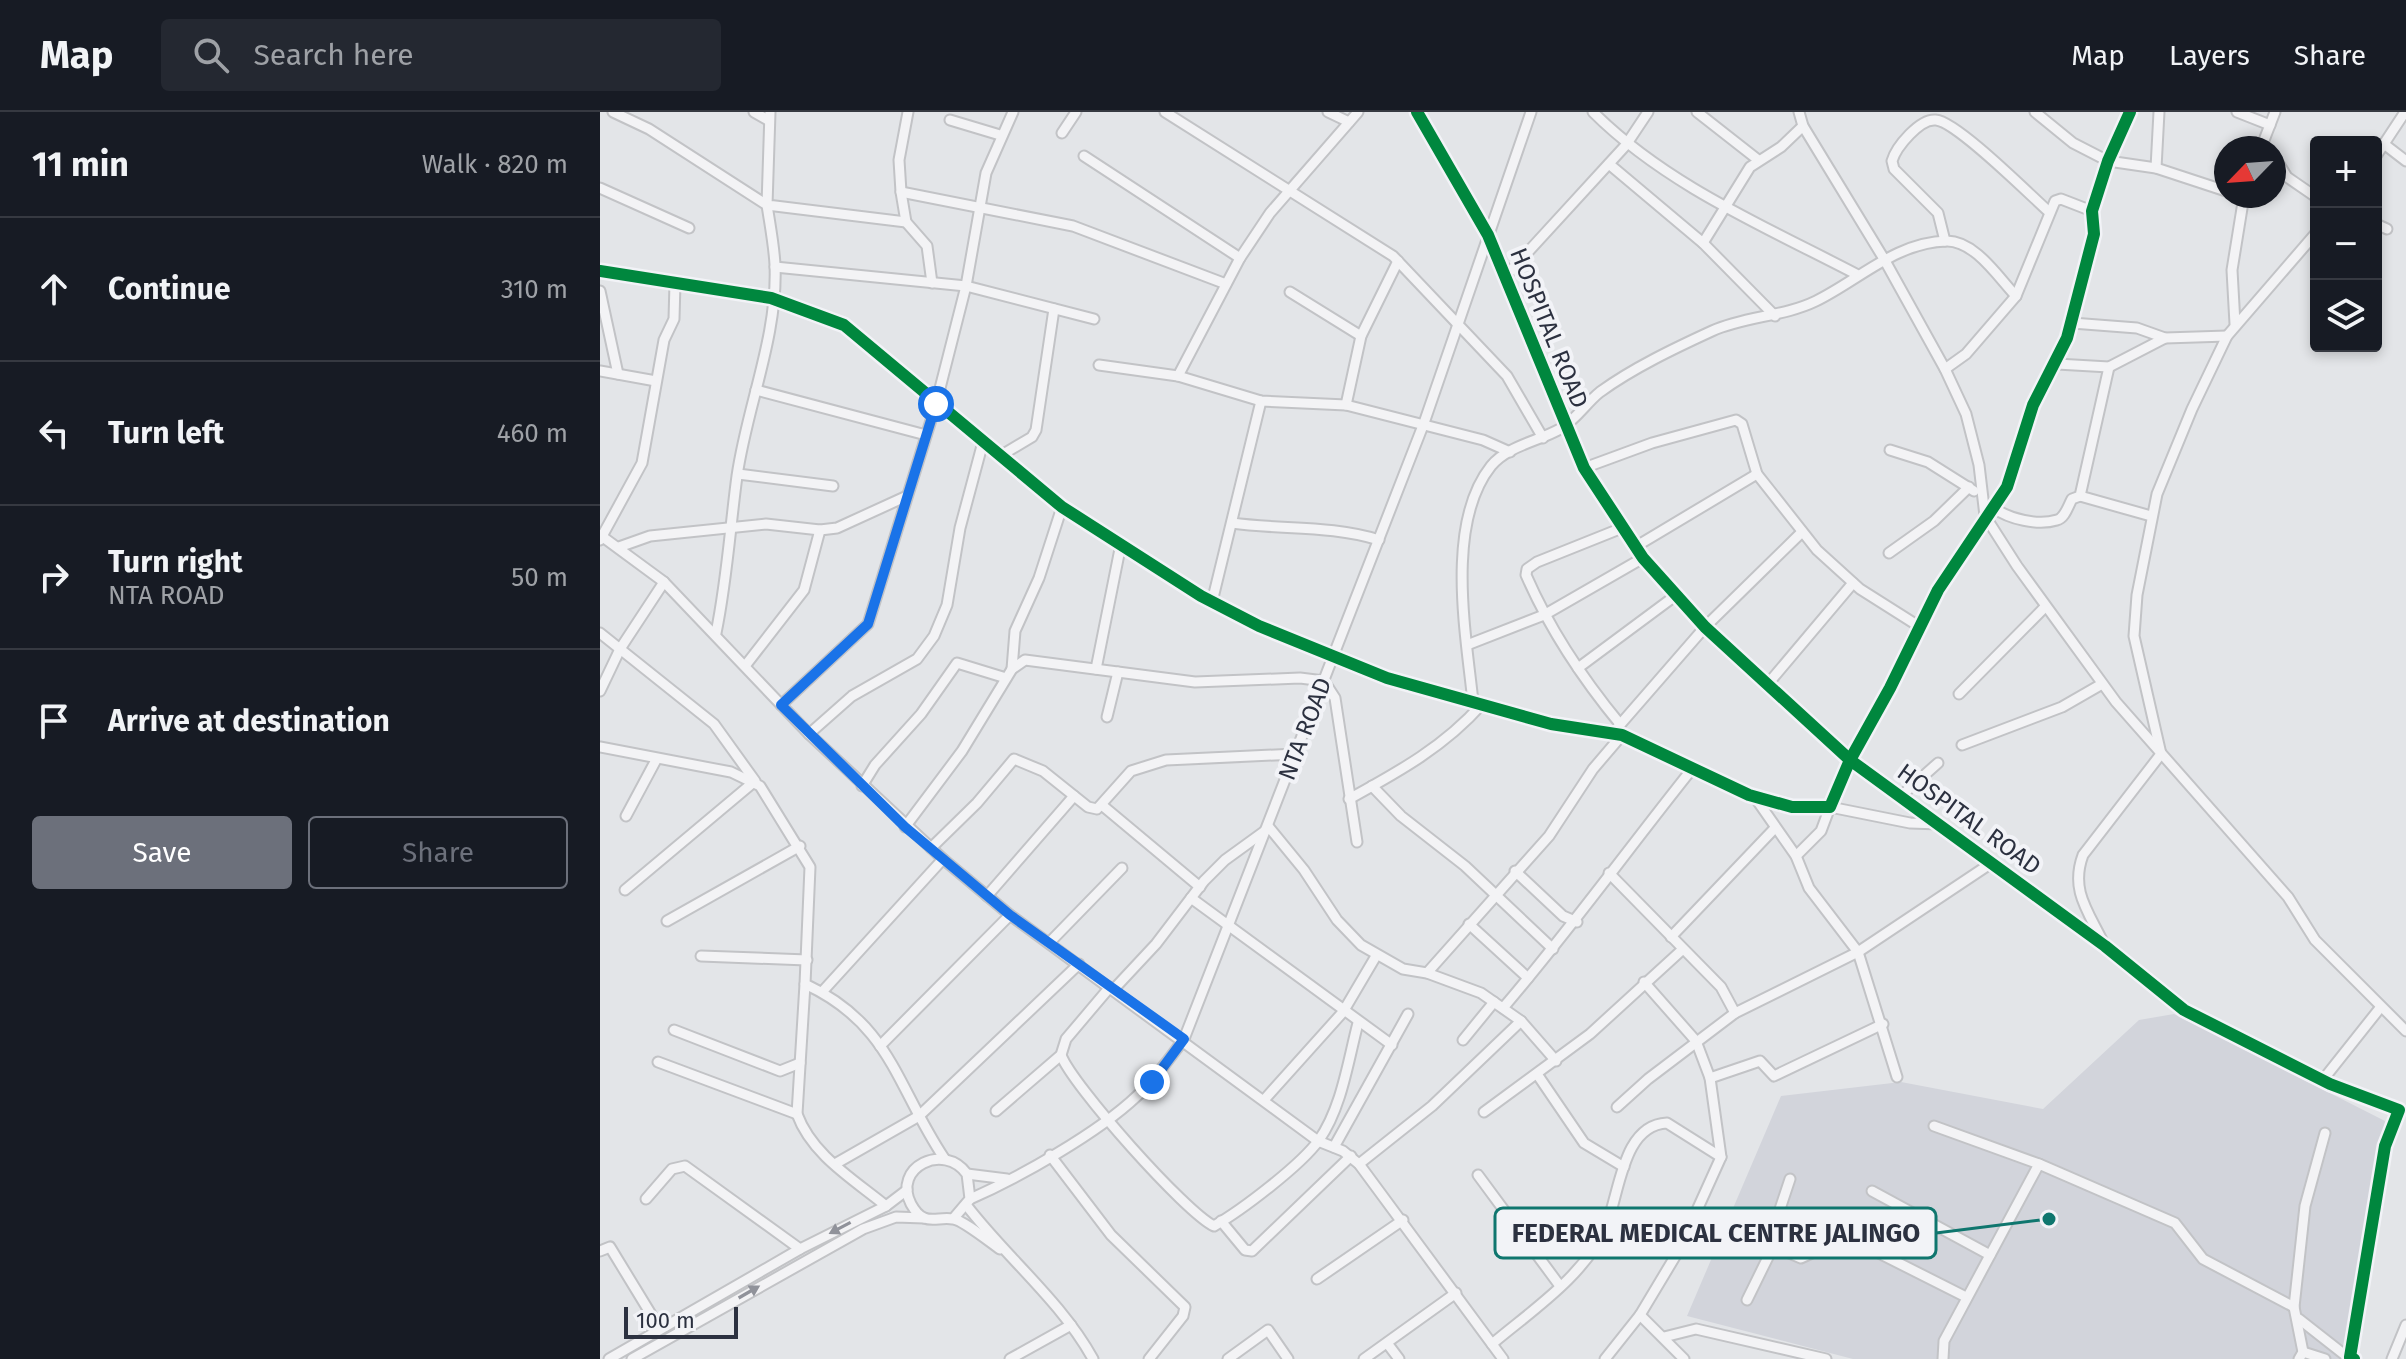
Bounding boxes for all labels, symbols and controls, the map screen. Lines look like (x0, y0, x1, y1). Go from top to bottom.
search box (161, 19, 721, 91)
text: Map (40, 32, 113, 78)
icon: search (189, 33, 233, 77)
text: Search here (253, 37, 414, 73)
text: Map (2071, 39, 2125, 72)
text: Layers (2169, 39, 2250, 72)
text: Share (2294, 39, 2366, 72)
north arrow (2214, 136, 2286, 208)
map controls (2310, 136, 2382, 352)
button: + (2310, 136, 2382, 208)
text: 11 min (32, 144, 129, 185)
text: Walk · 820 m (422, 149, 568, 180)
button: − (2310, 208, 2382, 280)
street label: HOSPITAL ROAD (1504, 244, 1594, 412)
icon: ahead (32, 267, 76, 311)
text: Continue (108, 271, 231, 307)
text: 310 m (501, 274, 568, 305)
button: layers (2310, 280, 2382, 352)
route start (918, 386, 954, 422)
icon: left (32, 411, 76, 455)
text: Turn left (108, 415, 224, 451)
text: 460 m (497, 418, 568, 449)
text: Turn right (108, 544, 243, 580)
icon: right (32, 555, 76, 599)
text: 50 m (511, 562, 568, 593)
text: NTA ROAD (108, 580, 225, 611)
street label: NTA ROAD (1273, 674, 1337, 784)
icon: arrive (32, 699, 76, 743)
text: Arrive at destination (108, 703, 390, 739)
street label: HOSPITAL ROAD (1892, 758, 2046, 880)
button: Save (32, 816, 292, 889)
button: Share (308, 816, 568, 889)
route end (1134, 1064, 1170, 1100)
callout: FEDERAL MEDICAL CENTRE JALINGO (1495, 1208, 1936, 1258)
text: FEDERAL MEDICAL CENTRE JALINGO (1512, 1218, 1920, 1249)
one-way arrow (828, 1221, 851, 1234)
one-way arrow (738, 1285, 760, 1299)
scale bar (624, 1303, 738, 1339)
text: 100 m (636, 1307, 695, 1334)

